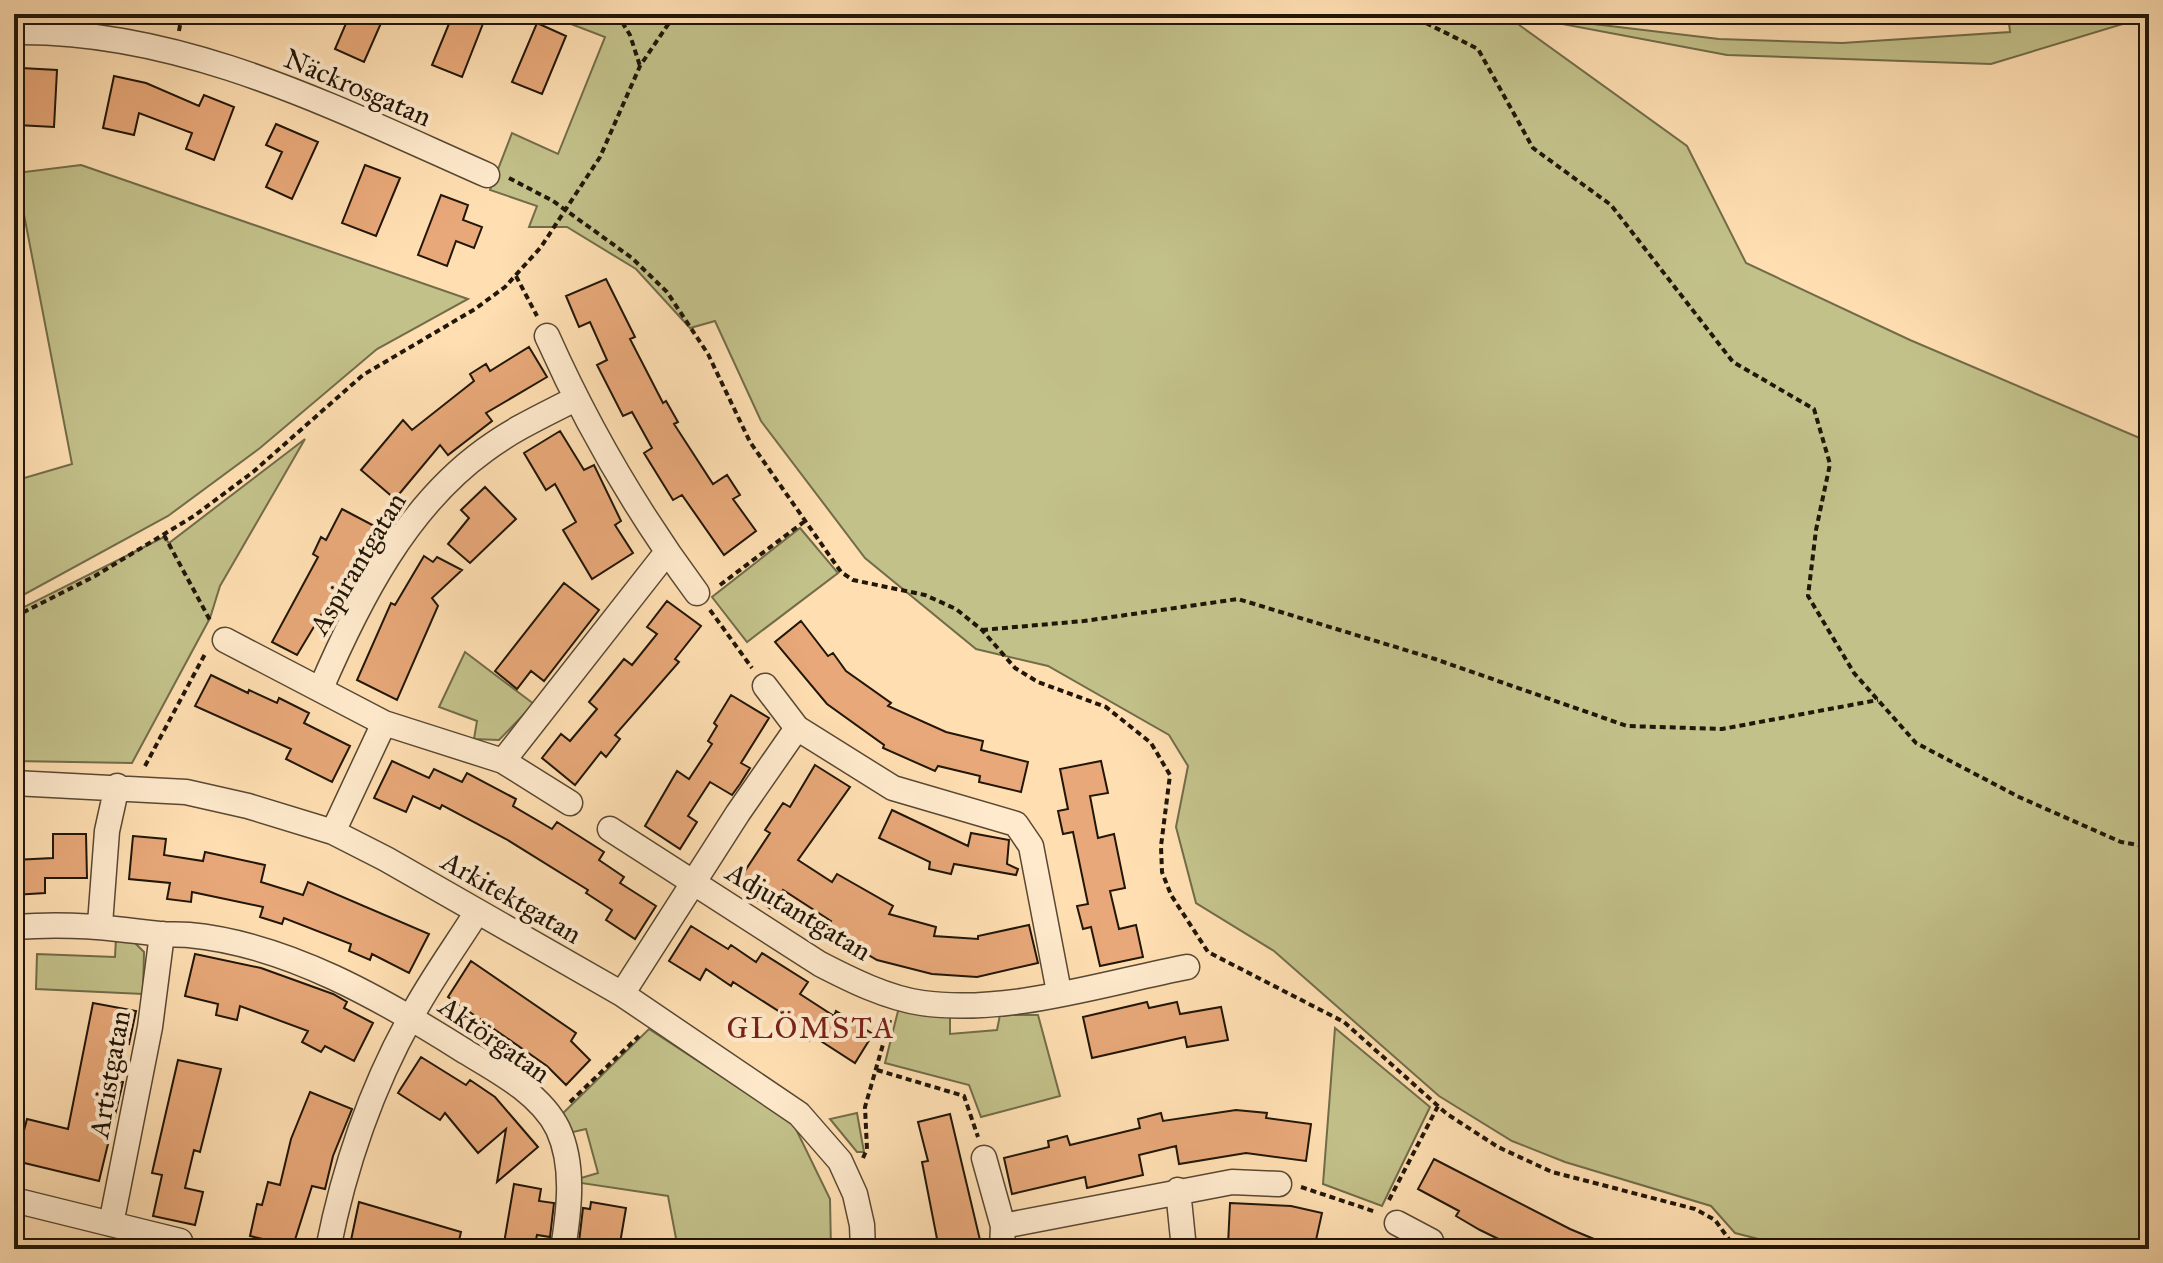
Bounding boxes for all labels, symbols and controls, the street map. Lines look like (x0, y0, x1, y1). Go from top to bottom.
street label: Näckrosgatan (279, 41, 437, 134)
street label: Aspirantgatan (301, 486, 414, 642)
street label: Arkitektgatan (435, 843, 588, 952)
street label: Adjutantgatan (719, 854, 878, 968)
street label: Aktörgatan (431, 988, 557, 1091)
street label: Artistgatan (81, 1008, 138, 1142)
district label: GLÖMSTA (726, 1010, 896, 1046)

